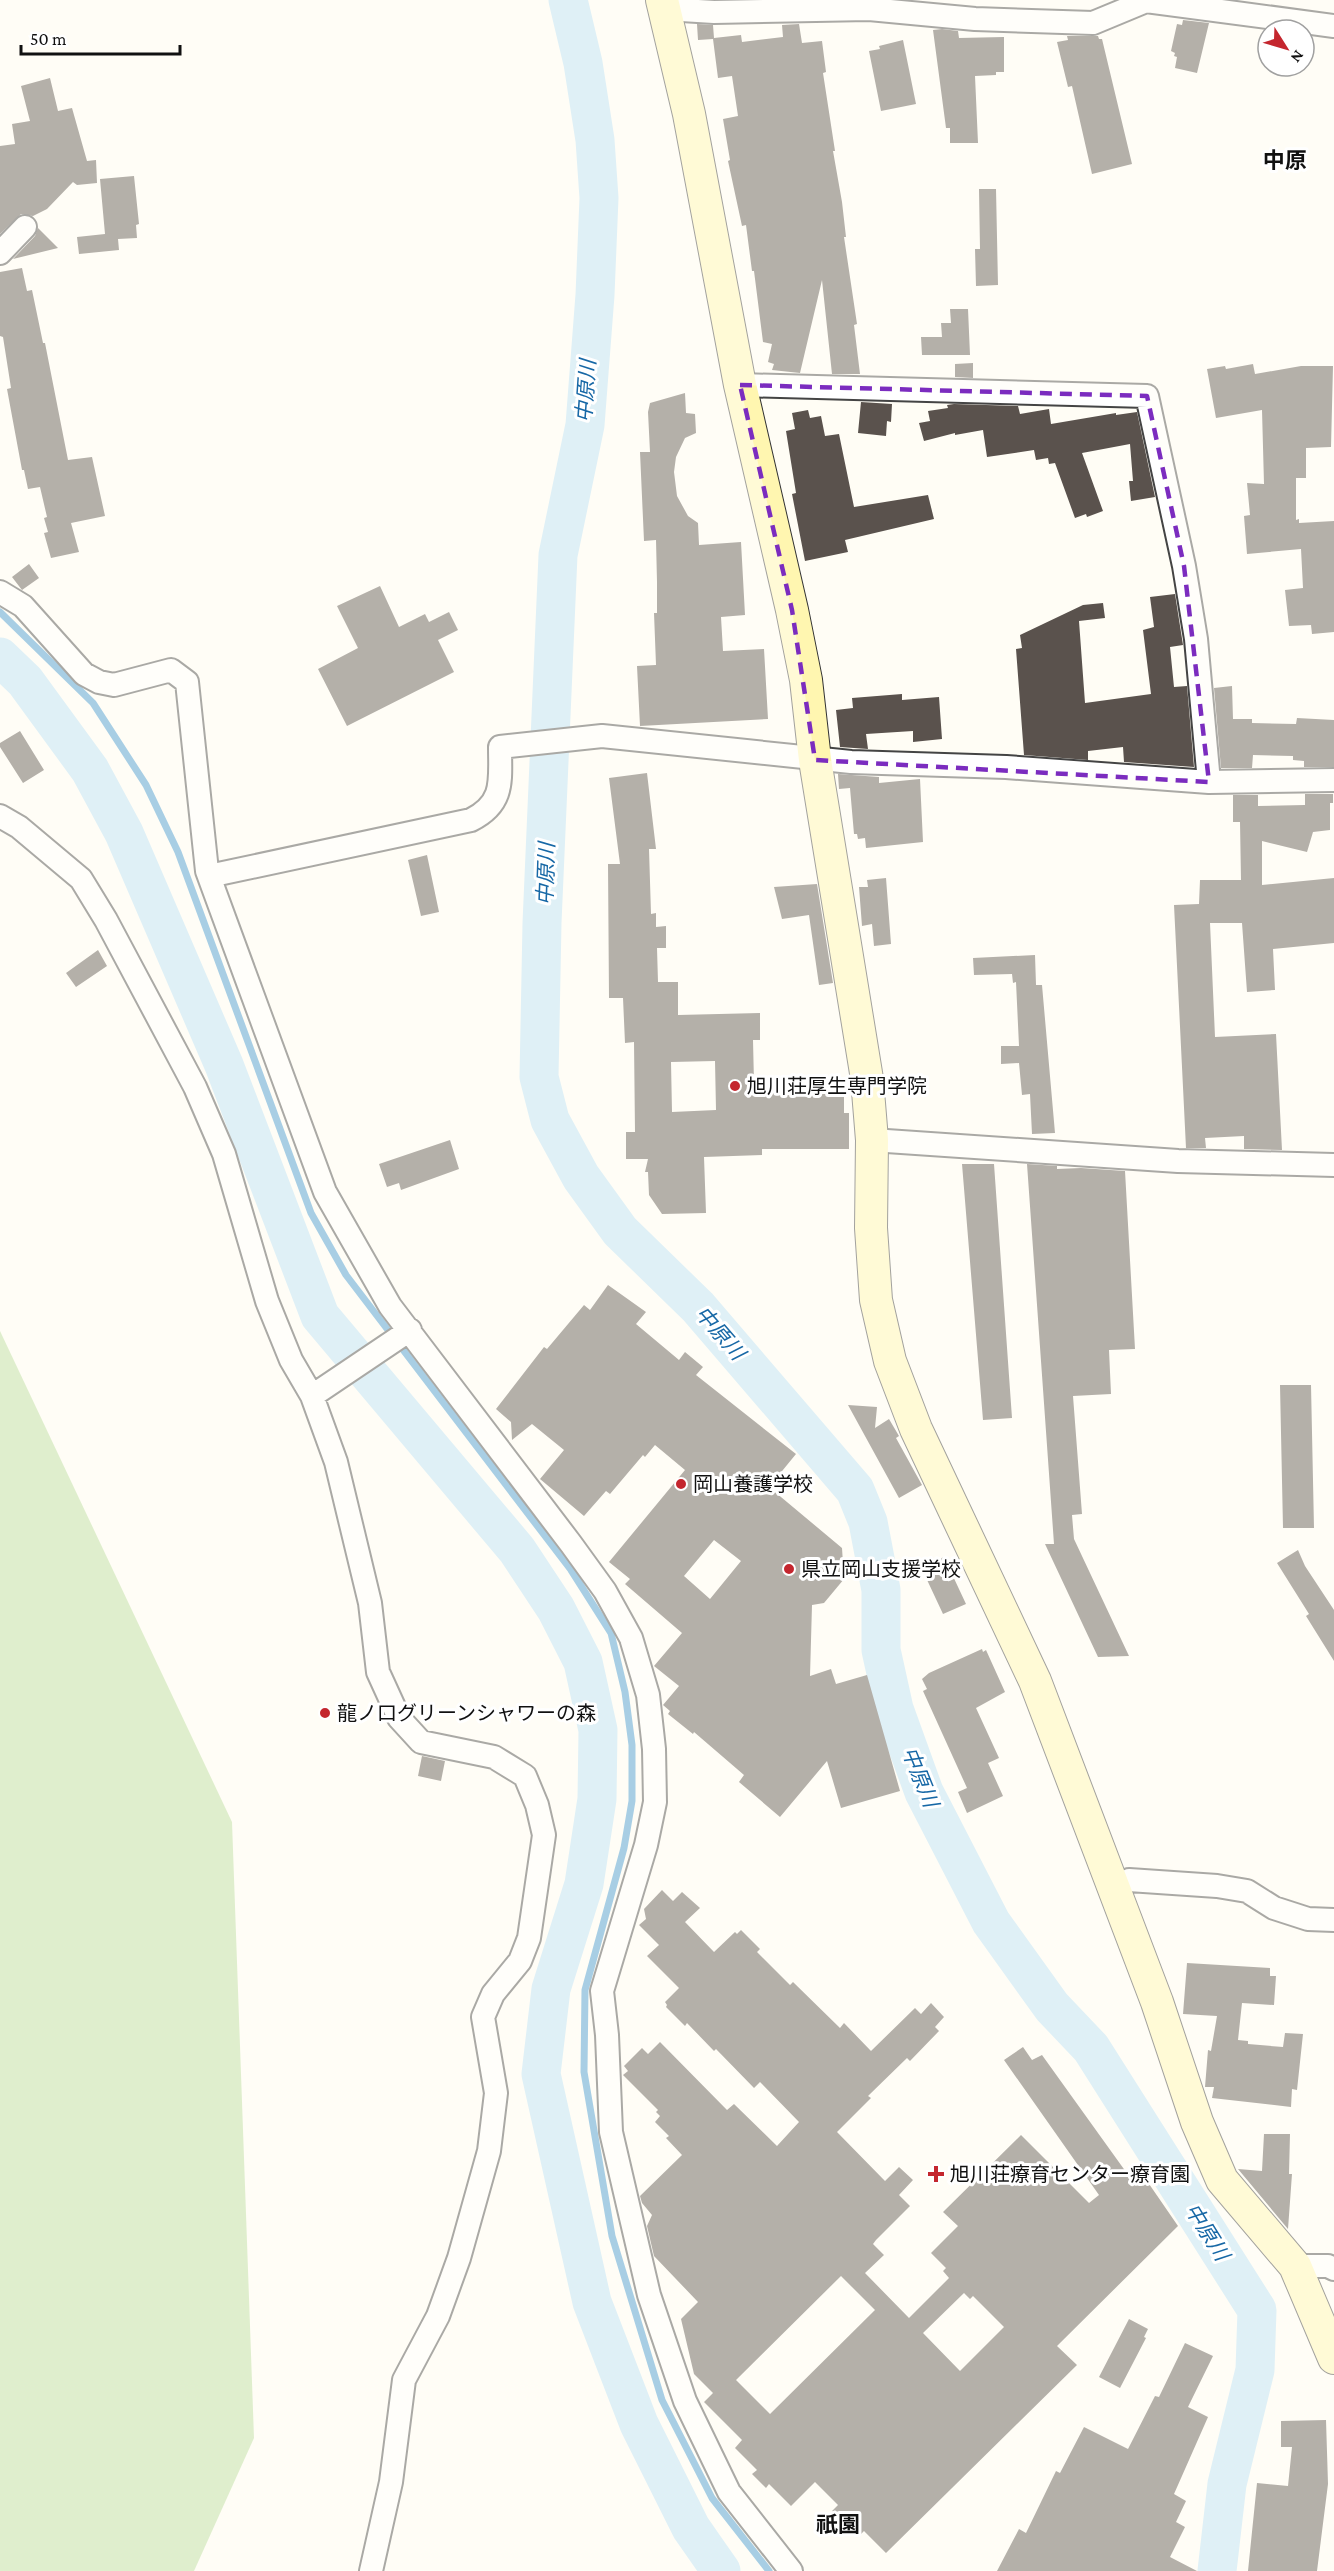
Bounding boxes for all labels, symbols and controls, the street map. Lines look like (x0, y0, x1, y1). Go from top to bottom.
scale bar (21, 18, 180, 56)
north arrow (1256, 18, 1316, 78)
text: 50 m (30, 29, 67, 49)
text: N (1287, 47, 1308, 66)
district label: 中原 (1263, 148, 1307, 173)
water label: 中原川 (572, 357, 600, 423)
water label: 中原川 (533, 840, 559, 906)
place label: 旭川荘厚生専門学院 (747, 1075, 927, 1097)
marker: 旭川荘厚生専門学院 (728, 1079, 742, 1093)
water label: 中原川 (690, 1301, 751, 1366)
place label: 岡山養護学校 (693, 1473, 813, 1495)
marker: 岡山養護学校 (674, 1477, 688, 1491)
place label: 県立岡山支援学校 (801, 1558, 961, 1580)
marker: 県立岡山支援学校 (782, 1562, 796, 1576)
place label: 龍ノ口グリーンシャワーの森 (337, 1702, 596, 1724)
marker: 龍ノ口グリーンシャワーの森 (318, 1706, 332, 1720)
water label: 中原川 (897, 1743, 944, 1813)
place label: 旭川荘療育センター療育園 (950, 2163, 1190, 2185)
marker: 旭川荘療育センター療育園 (927, 2165, 945, 2183)
water label: 中原川 (1180, 2199, 1235, 2267)
district label: 祇園 (816, 2512, 860, 2537)

